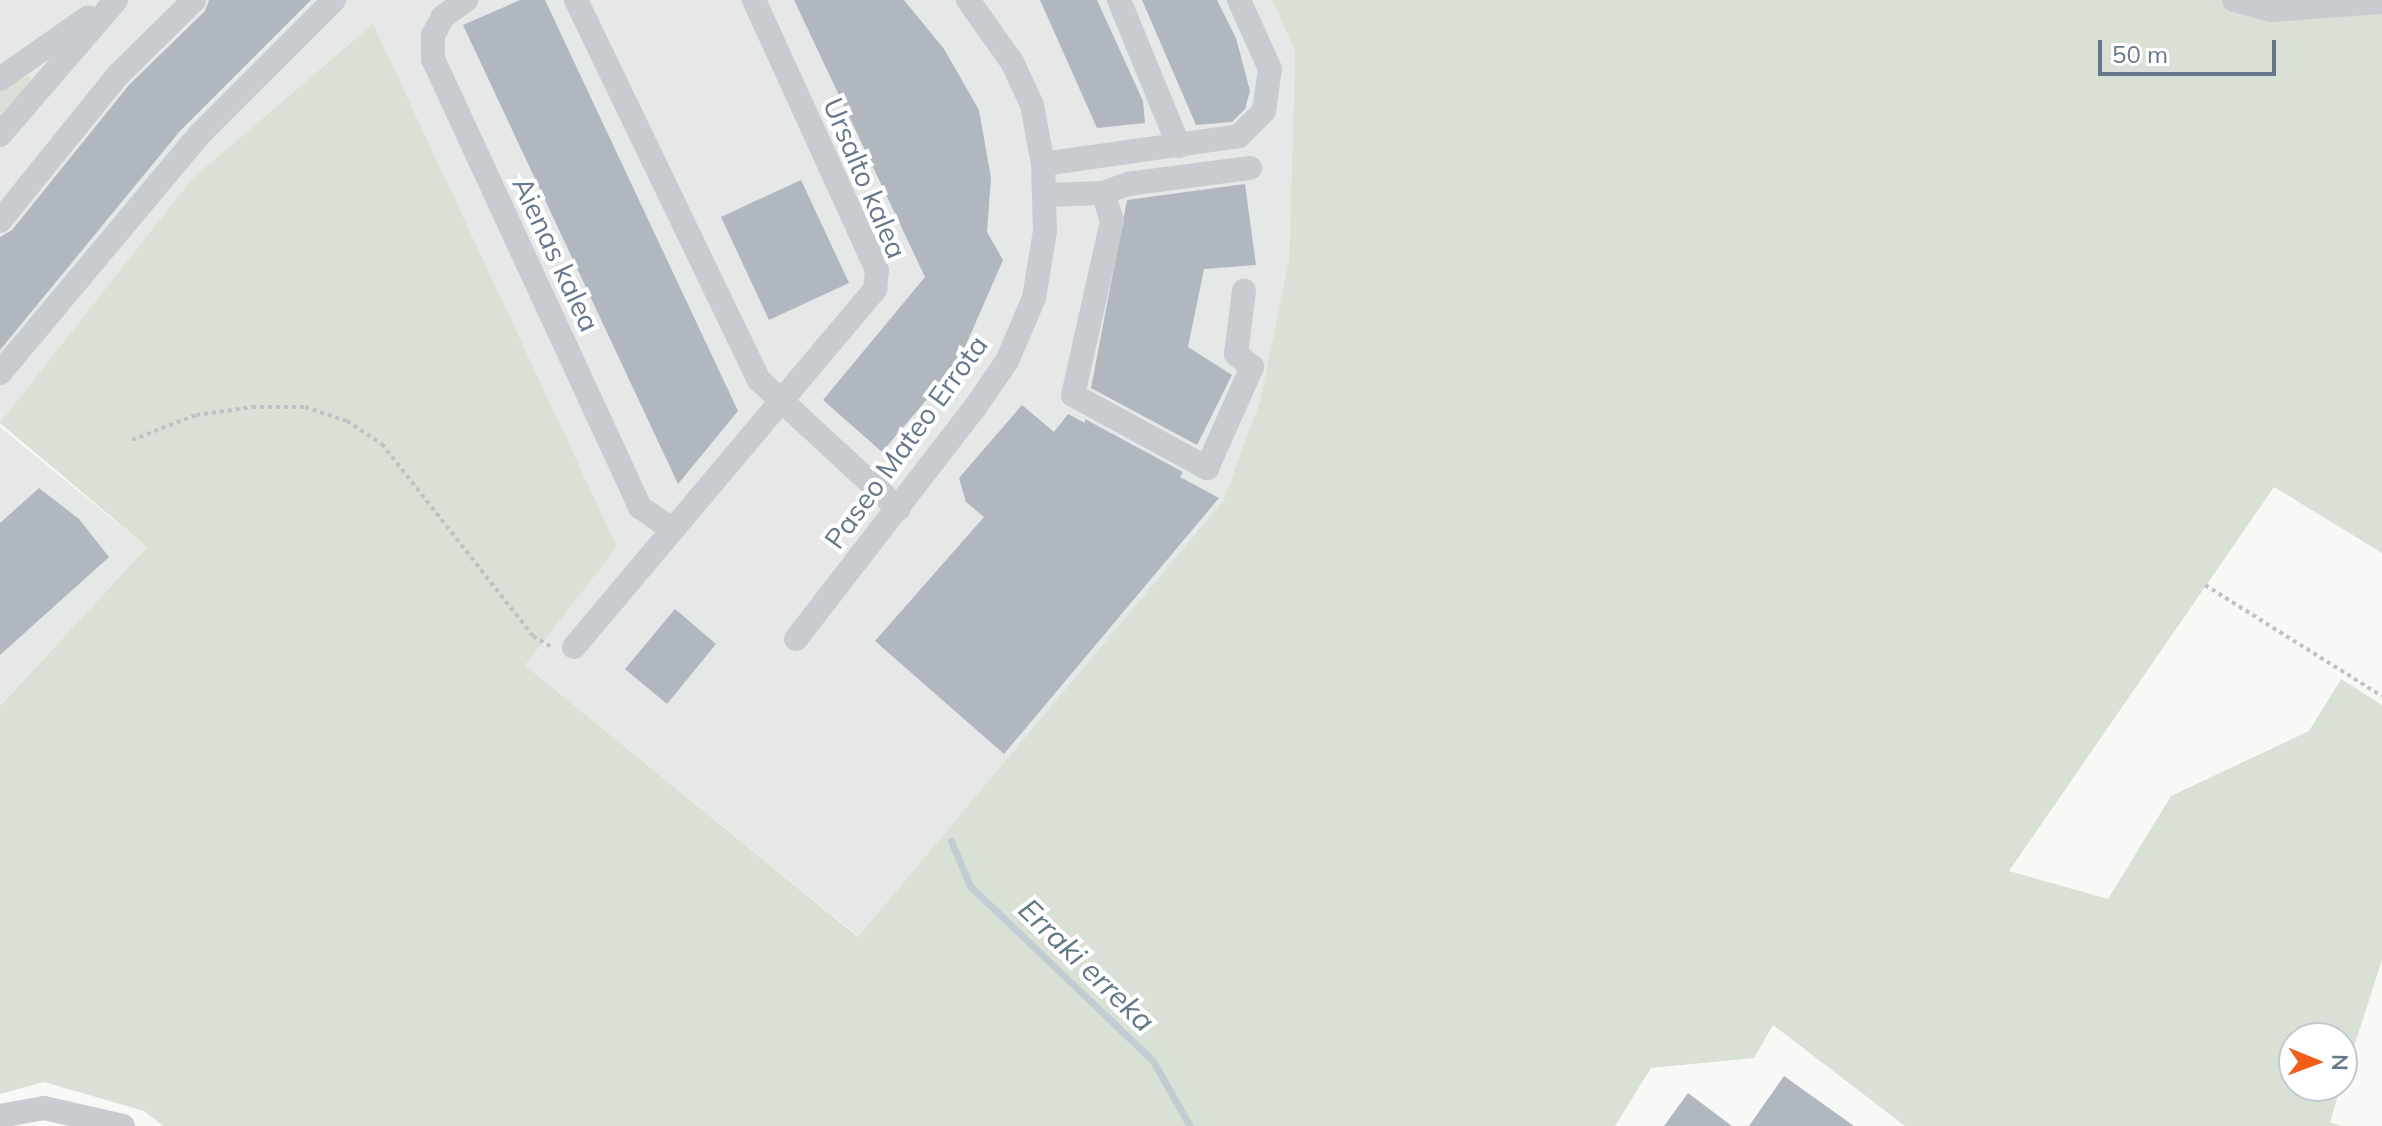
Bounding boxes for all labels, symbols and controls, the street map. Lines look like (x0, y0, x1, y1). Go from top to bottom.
scale bar (2102, 24, 2280, 74)
text: 50 m (2112, 39, 2168, 69)
street label: Ursalto kalea (816, 93, 914, 263)
street label: Aienas kalea (506, 171, 606, 337)
street label: Paseo Mateo Errota (818, 329, 994, 555)
water label: Erraki erreka (1011, 891, 1163, 1039)
north arrow (2278, 1022, 2358, 1102)
text: N (2326, 1054, 2354, 1071)

